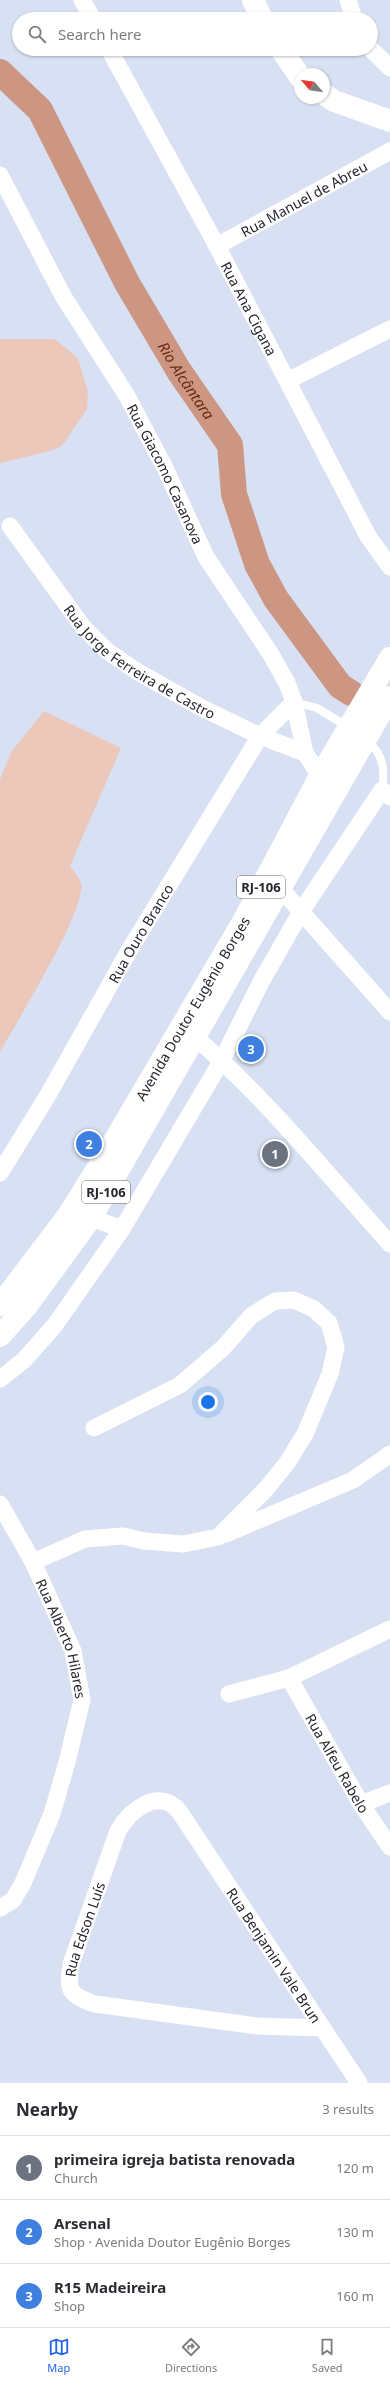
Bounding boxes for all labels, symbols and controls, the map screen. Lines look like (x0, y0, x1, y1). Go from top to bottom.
search box (12, 12, 378, 56)
icon: search (26, 23, 48, 45)
text: Search here (58, 24, 141, 44)
north arrow (294, 68, 330, 104)
street label: Rua Manuel de Abreu (237, 156, 370, 241)
street label: Rua Ana Cigana (217, 258, 282, 359)
water label: Rio Alcântara (154, 338, 220, 424)
street label: Rua Giacomo Casanova (123, 400, 208, 547)
street label: Rua Jorge Ferreira de Castro (60, 600, 219, 723)
road number: RJ-106 (237, 876, 285, 898)
street label: Rua Ouro Branco (103, 880, 177, 986)
street label: Avenida Doutor Eugênio Borges (131, 912, 254, 1104)
pin: 3 (238, 1034, 264, 1064)
pin: 2 (76, 1129, 102, 1159)
pin: 1 (262, 1139, 288, 1169)
road number: RJ-106 (82, 1181, 130, 1203)
your location (198, 1392, 218, 1412)
street label: Rua Alberto Hilares (32, 1575, 91, 1700)
street label: Rua Alfeu Rabelo (302, 1710, 374, 1817)
street label: Rua Edson Luís (60, 1879, 109, 1978)
street label: Rua Benjamin Vale Brun (223, 1884, 326, 2026)
text: Nearby (16, 2098, 78, 2121)
text: 3 results (322, 2100, 374, 2118)
text: primeira igreja batista renovada (54, 2149, 295, 2169)
text: 1 (25, 2159, 33, 2177)
text: 120 m (336, 2159, 374, 2177)
text: Church (54, 2169, 98, 2187)
text: Arsenal (54, 2213, 111, 2233)
text: 2 (25, 2223, 33, 2241)
text: 130 m (336, 2223, 374, 2241)
text: Shop · Avenida Doutor Eugênio Borges (54, 2233, 291, 2251)
text: R15 Madeireira (54, 2277, 166, 2297)
text: 3 (25, 2287, 33, 2305)
text: 160 m (336, 2287, 374, 2305)
text: Shop (54, 2297, 85, 2315)
tab: Map (47, 2336, 70, 2375)
tab: Directions (165, 2336, 217, 2375)
tab: Saved (312, 2336, 343, 2375)

